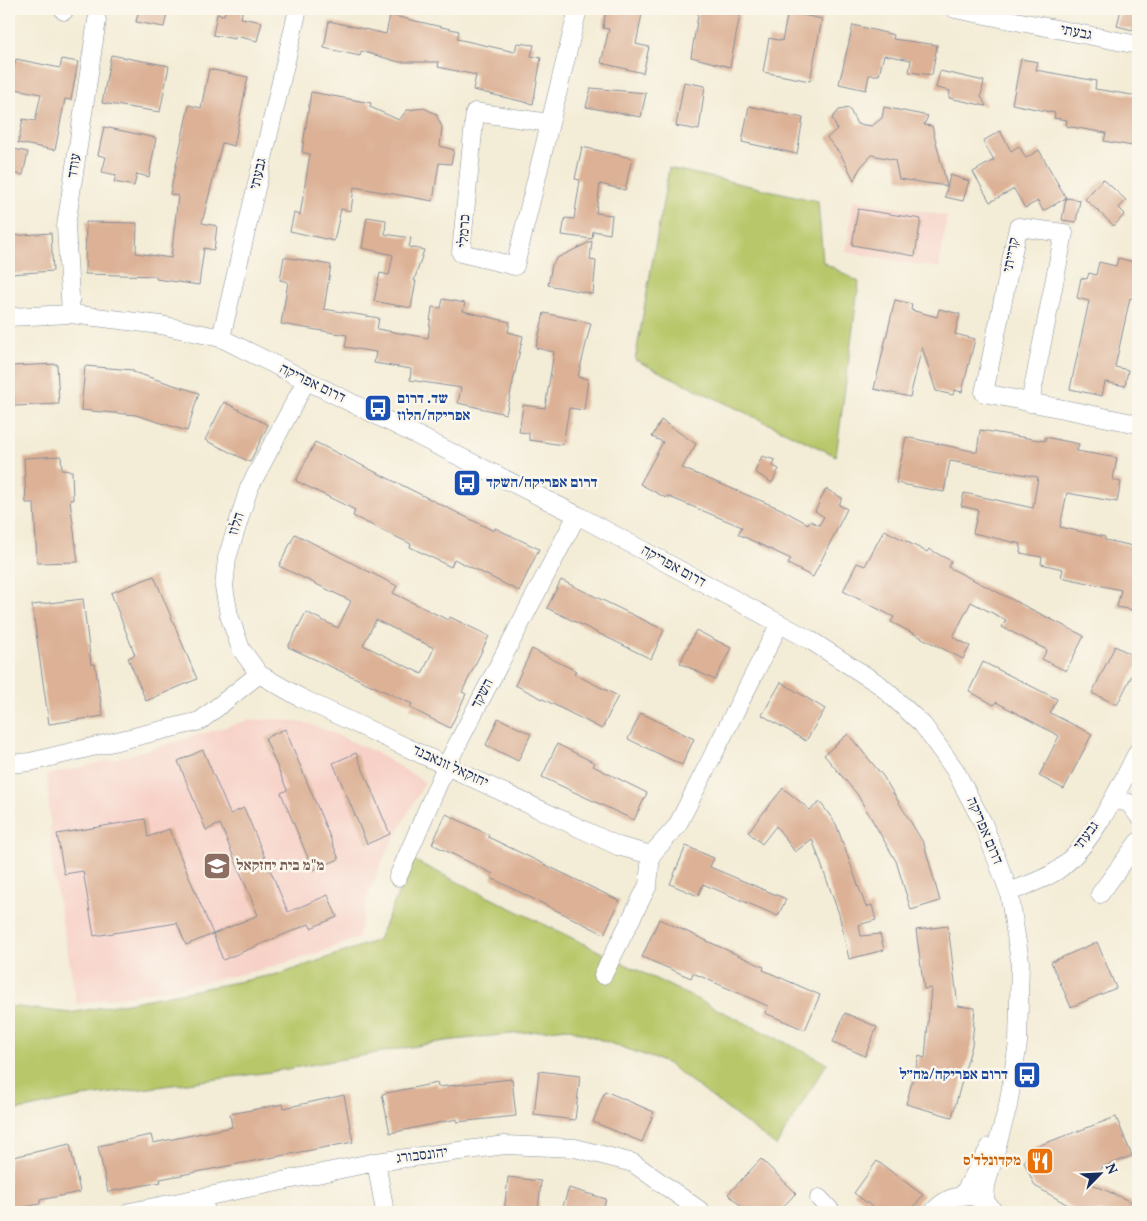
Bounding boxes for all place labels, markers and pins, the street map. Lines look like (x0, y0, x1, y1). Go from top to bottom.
place label: שד. דרום אפריקה/הלוז (397, 389, 471, 427)
bus stop icon: שד. דרום אפריקה/הלוז (363, 393, 393, 423)
bus stop icon: דרום אפריקה/השקד (452, 468, 482, 498)
place label: דרום אפריקה/השקד (486, 473, 597, 494)
school or university icon: מ"מ בית יחזקאל (202, 851, 232, 881)
place label: מ"מ בית יחזקאל (236, 856, 325, 877)
bus stop icon: דרום אפריקה/מח״ל (1012, 1060, 1042, 1090)
place label: דרום אפריקה/מח״ל (899, 1065, 1008, 1086)
restaurant icon: מקדונלד'ס (1025, 1146, 1055, 1176)
place label: מקדונלד'ס (963, 1151, 1021, 1172)

